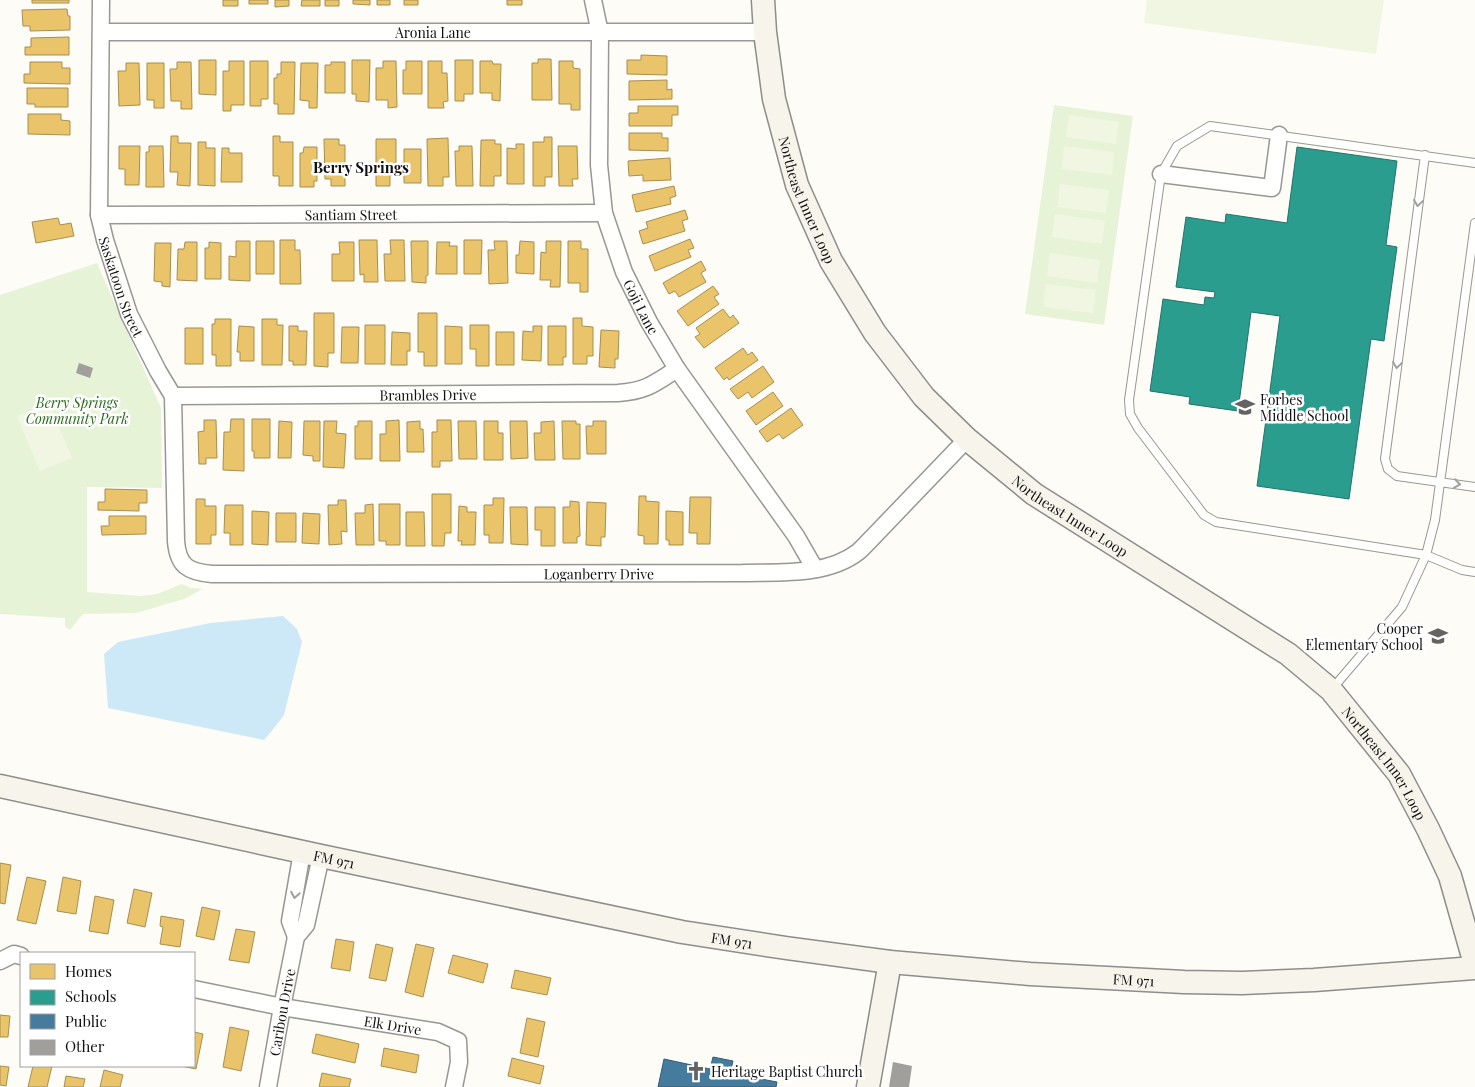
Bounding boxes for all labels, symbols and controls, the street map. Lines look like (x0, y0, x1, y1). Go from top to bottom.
street label: Aronia Lane (394, 23, 471, 42)
street label: Northeast Inner Loop (775, 134, 840, 266)
district label: Berry Springs (313, 157, 409, 177)
one-way arrow (1414, 199, 1424, 208)
street label: Santiam Street (305, 204, 398, 224)
street label: Saskatoon Street (95, 234, 149, 341)
street label: Goji Lane (619, 276, 664, 338)
one-way arrow (1392, 361, 1403, 369)
street label: Brambles Drive (379, 384, 477, 404)
place label: Forbes Middle School (1260, 390, 1349, 425)
park label: Berry Springs Community Park (26, 393, 128, 428)
school or university icon: Forbes Middle School (1234, 396, 1256, 418)
street label: Northeast Inner Loop (1008, 471, 1132, 561)
one-way arrow (1453, 479, 1462, 489)
street label: Loganberry Drive (544, 564, 654, 583)
place label: Cooper Elementary School (1306, 619, 1424, 654)
school or university icon: Cooper Elementary School (1427, 625, 1449, 647)
street label: Northeast Inner Loop (1338, 702, 1431, 823)
street label: FM 971 (312, 845, 357, 872)
one-way arrow (290, 890, 300, 899)
street label: FM 971 (710, 927, 754, 952)
legend (20, 952, 195, 1067)
text: Homes (65, 961, 112, 981)
street label: Caribou Drive (264, 967, 299, 1057)
street label: FM 971 (1112, 969, 1155, 990)
text: Schools (65, 986, 117, 1006)
text: Public (65, 1011, 107, 1031)
street label: Elk Drive (363, 1011, 423, 1039)
text: Other (65, 1036, 105, 1056)
church icon: Heritage Baptist Church (685, 1060, 707, 1082)
place label: Heritage Baptist Church (711, 1062, 864, 1081)

